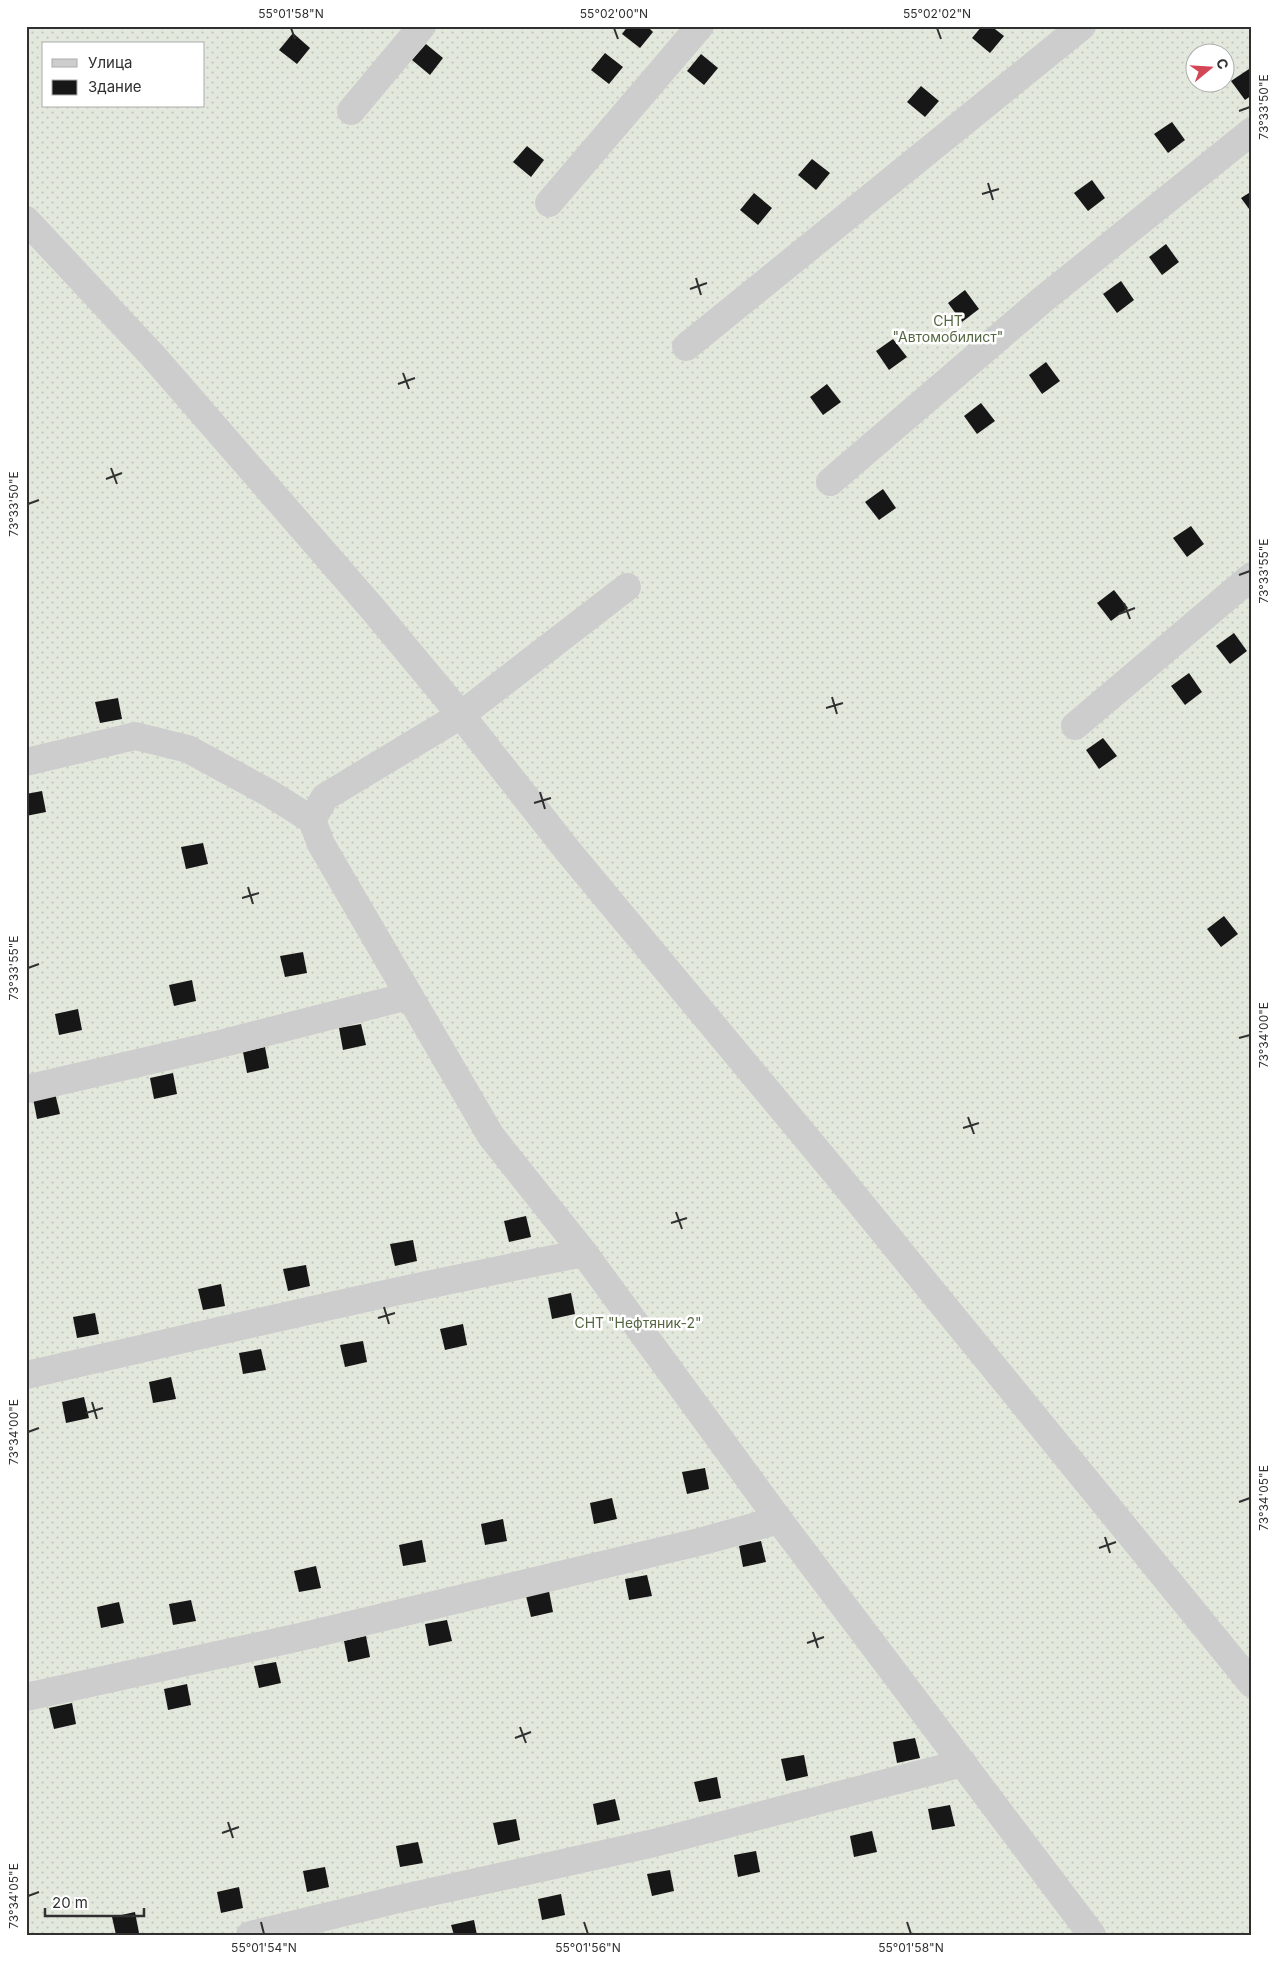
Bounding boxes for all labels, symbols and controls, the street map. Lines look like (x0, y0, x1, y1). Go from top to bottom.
text: 55°01'58"N (258, 6, 324, 21)
text: 55°02'00"N (580, 6, 648, 21)
text: 55°02'02"N (903, 6, 971, 21)
legend (42, 42, 205, 108)
north arrow (1186, 42, 1236, 92)
text: Улица (88, 53, 132, 72)
text: С (1213, 56, 1233, 71)
text: 73°33'50"E (1256, 74, 1271, 140)
text: Здание (88, 77, 142, 96)
park label: СНТ "Автомобилист" (893, 312, 1003, 345)
text: 73°33'50"E (6, 471, 21, 537)
text: 73°33'55"E (1256, 538, 1271, 604)
text: 73°33'55"E (6, 935, 21, 1001)
text: 73°34'00"E (1256, 1002, 1271, 1068)
park label: СНТ "Нефтяник-2" (574, 1314, 702, 1331)
text: 73°34'00"E (6, 1399, 21, 1465)
text: 73°34'05"E (1256, 1465, 1271, 1531)
text: 73°34'05"E (6, 1863, 21, 1929)
scale bar (45, 1886, 144, 1918)
text: 20 m (52, 1893, 88, 1912)
text: 55°01'54"N (231, 1940, 297, 1955)
text: 55°01'56"N (555, 1940, 621, 1955)
text: 55°01'58"N (878, 1940, 944, 1955)

